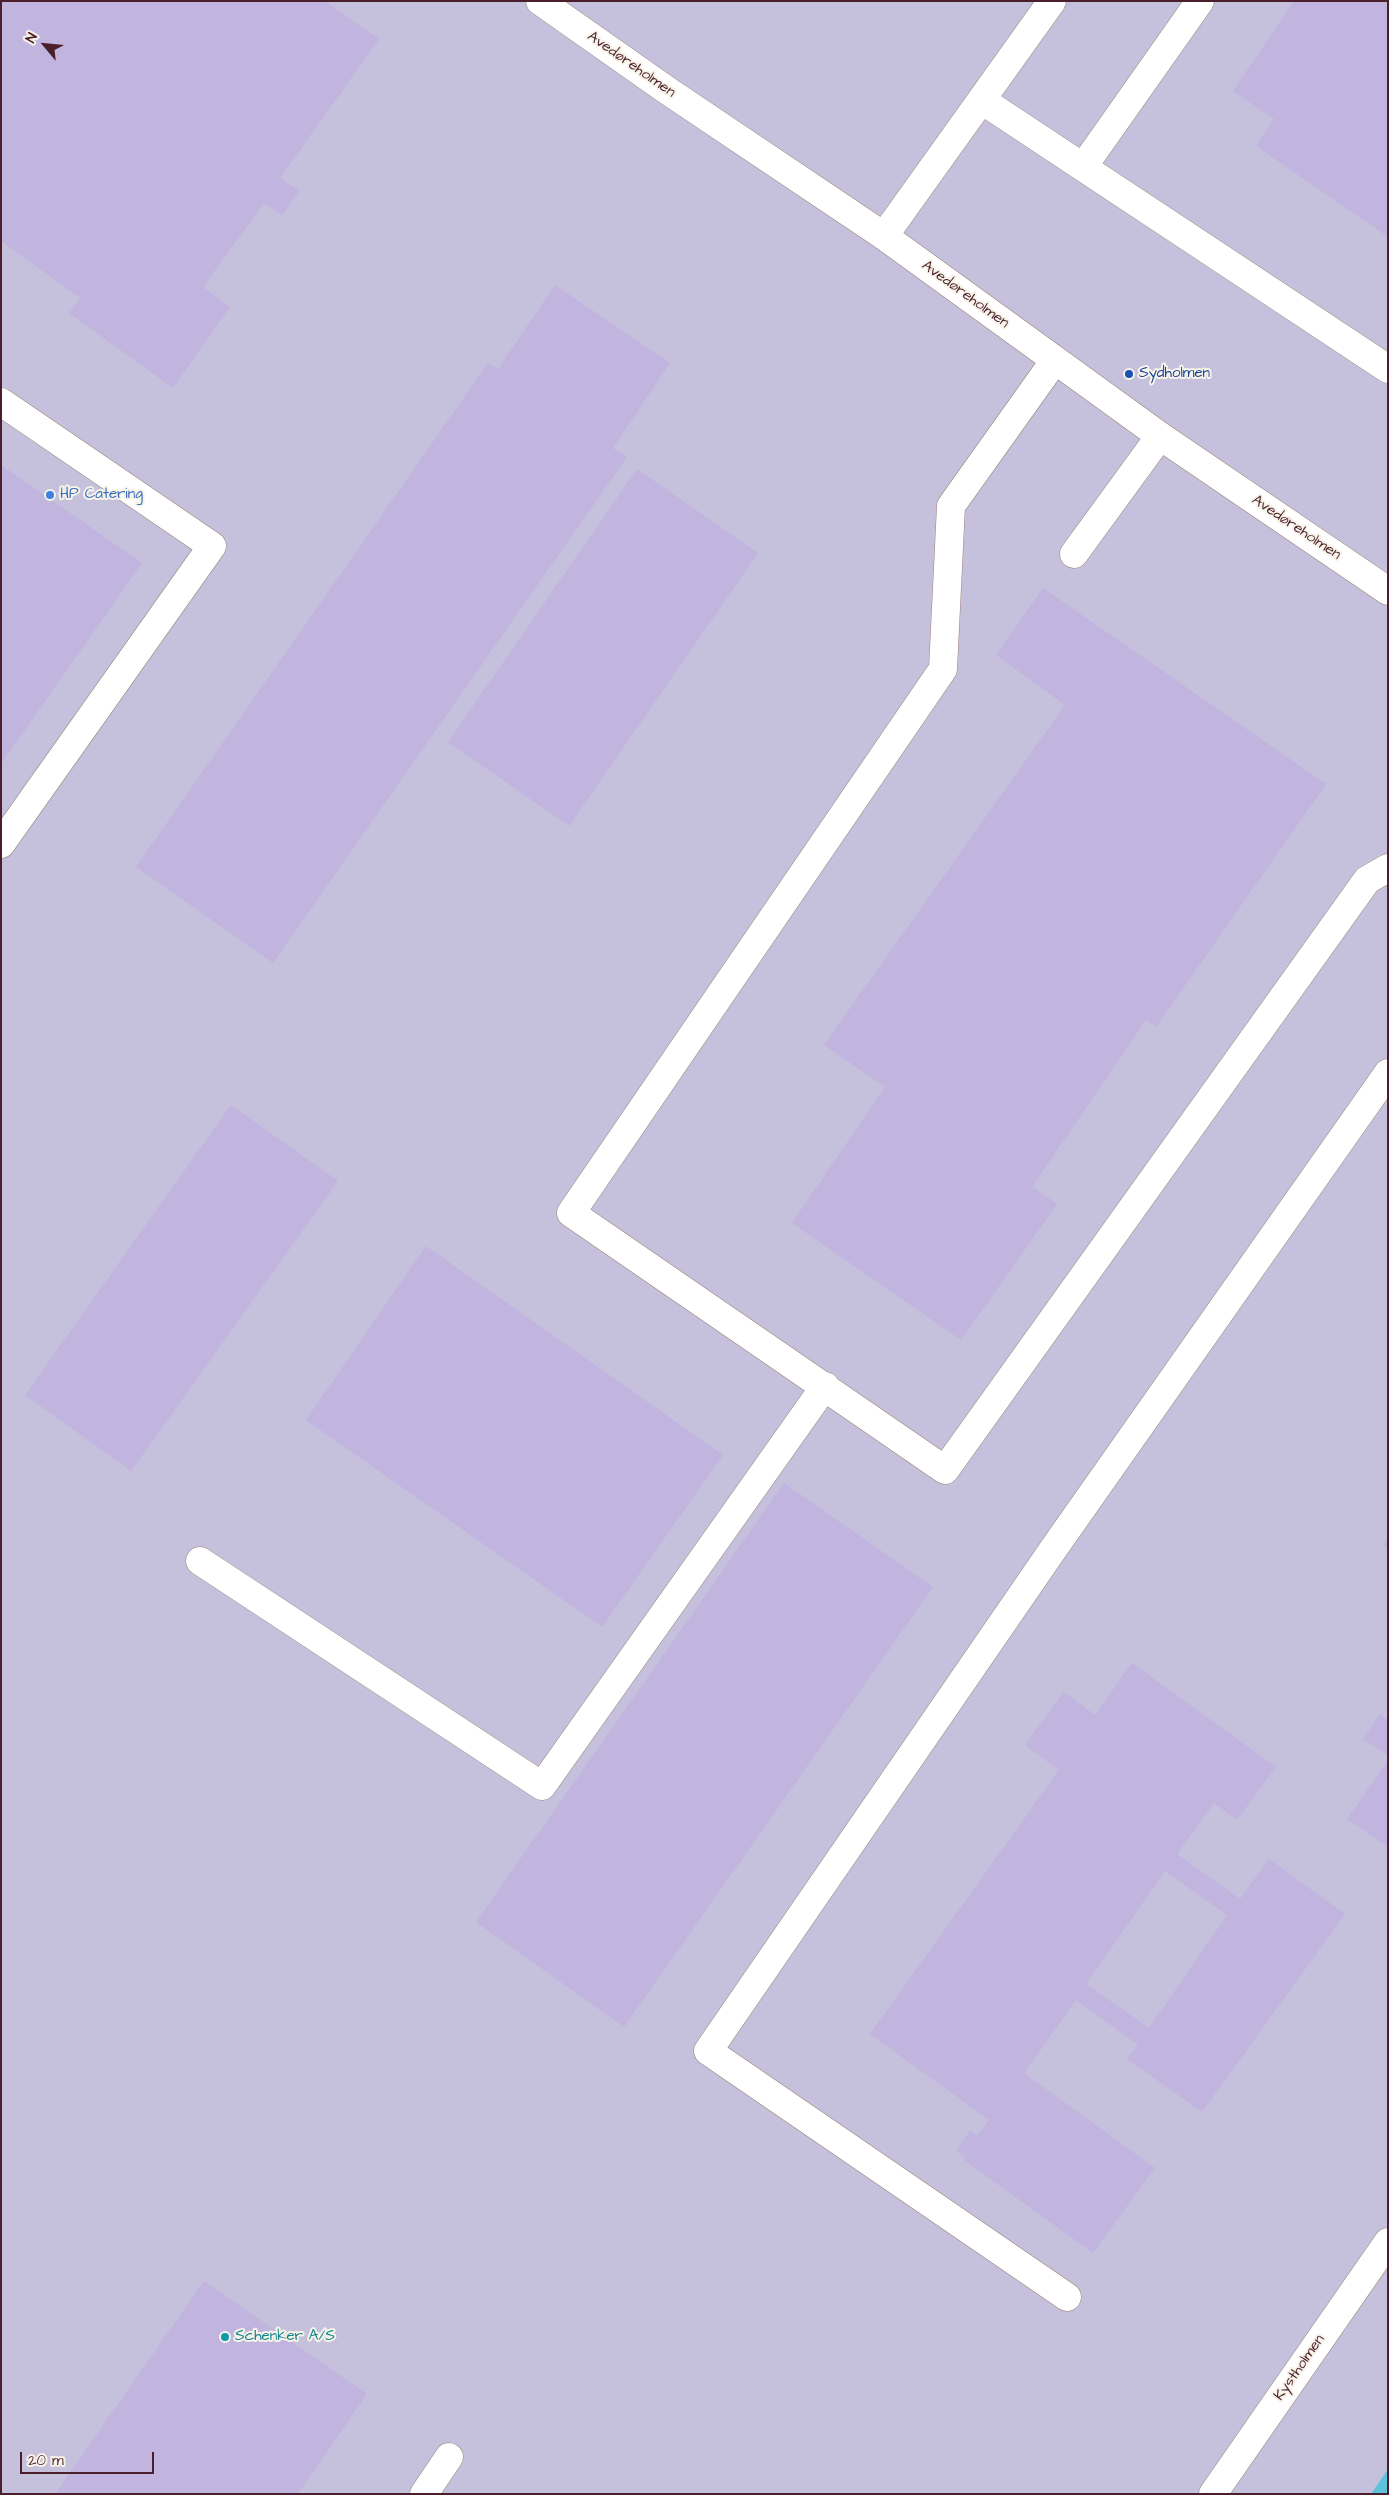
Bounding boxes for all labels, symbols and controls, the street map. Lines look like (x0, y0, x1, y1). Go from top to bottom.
north arrow (20, 20, 70, 70)
street label: Avedøreholmen (583, 28, 679, 102)
text: N (21, 29, 43, 47)
street label: Avedøreholmen (918, 257, 1012, 333)
place label: Sydholmen (1139, 365, 1210, 383)
marker: Sydholmen (1123, 368, 1135, 380)
place label: HP Catering (60, 486, 143, 504)
marker: HP Catering (44, 489, 56, 501)
street label: Avedøreholmen (1248, 492, 1344, 564)
place label: Schenker A/S (235, 2328, 335, 2346)
marker: Schenker A/S (219, 2331, 231, 2343)
street label: Kystholmen (1271, 2332, 1329, 2404)
scale bar (22, 2442, 156, 2474)
text: 20 m (28, 2450, 64, 2471)

